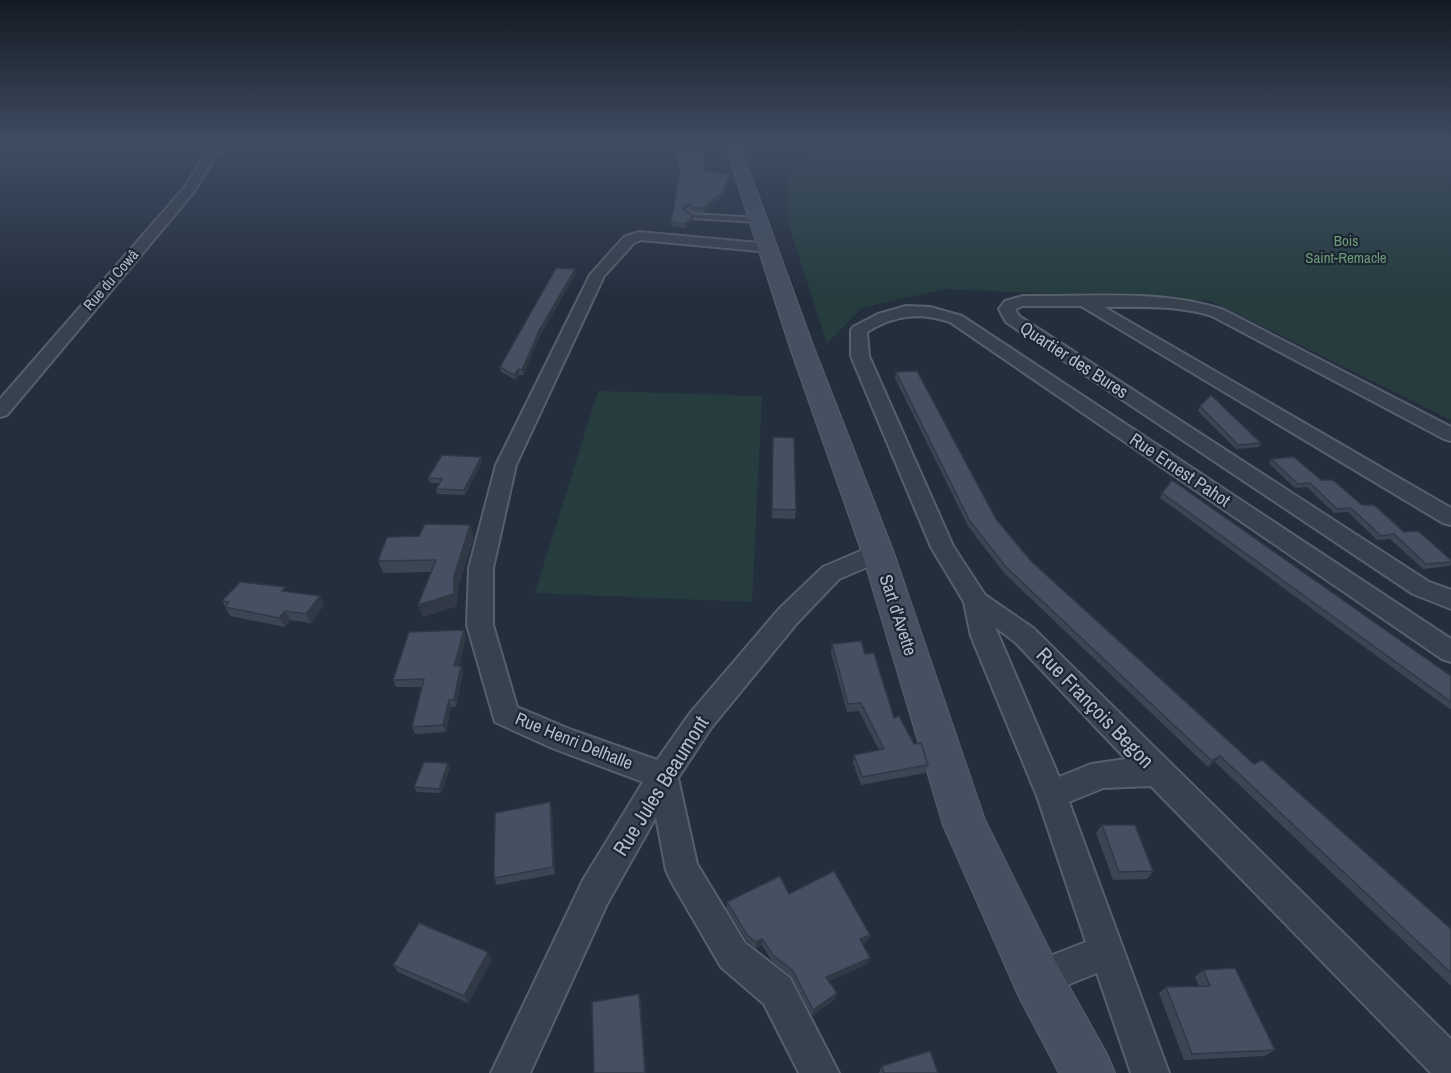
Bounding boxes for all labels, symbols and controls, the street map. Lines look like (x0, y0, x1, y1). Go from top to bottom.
park label: Bois Saint-Remacle (1305, 230, 1387, 268)
street label: Rue du Cowâ (78, 245, 143, 315)
street label: Quartier des Bures (1015, 315, 1133, 404)
street label: Rue Ernest Pahot (1125, 427, 1236, 513)
street label: Sart d'Avette (874, 571, 923, 659)
street label: Rue François Begon (1030, 641, 1161, 775)
street label: Rue Henri Delhalle (512, 706, 637, 775)
street label: Rue Jules Beaumont (606, 710, 715, 861)

